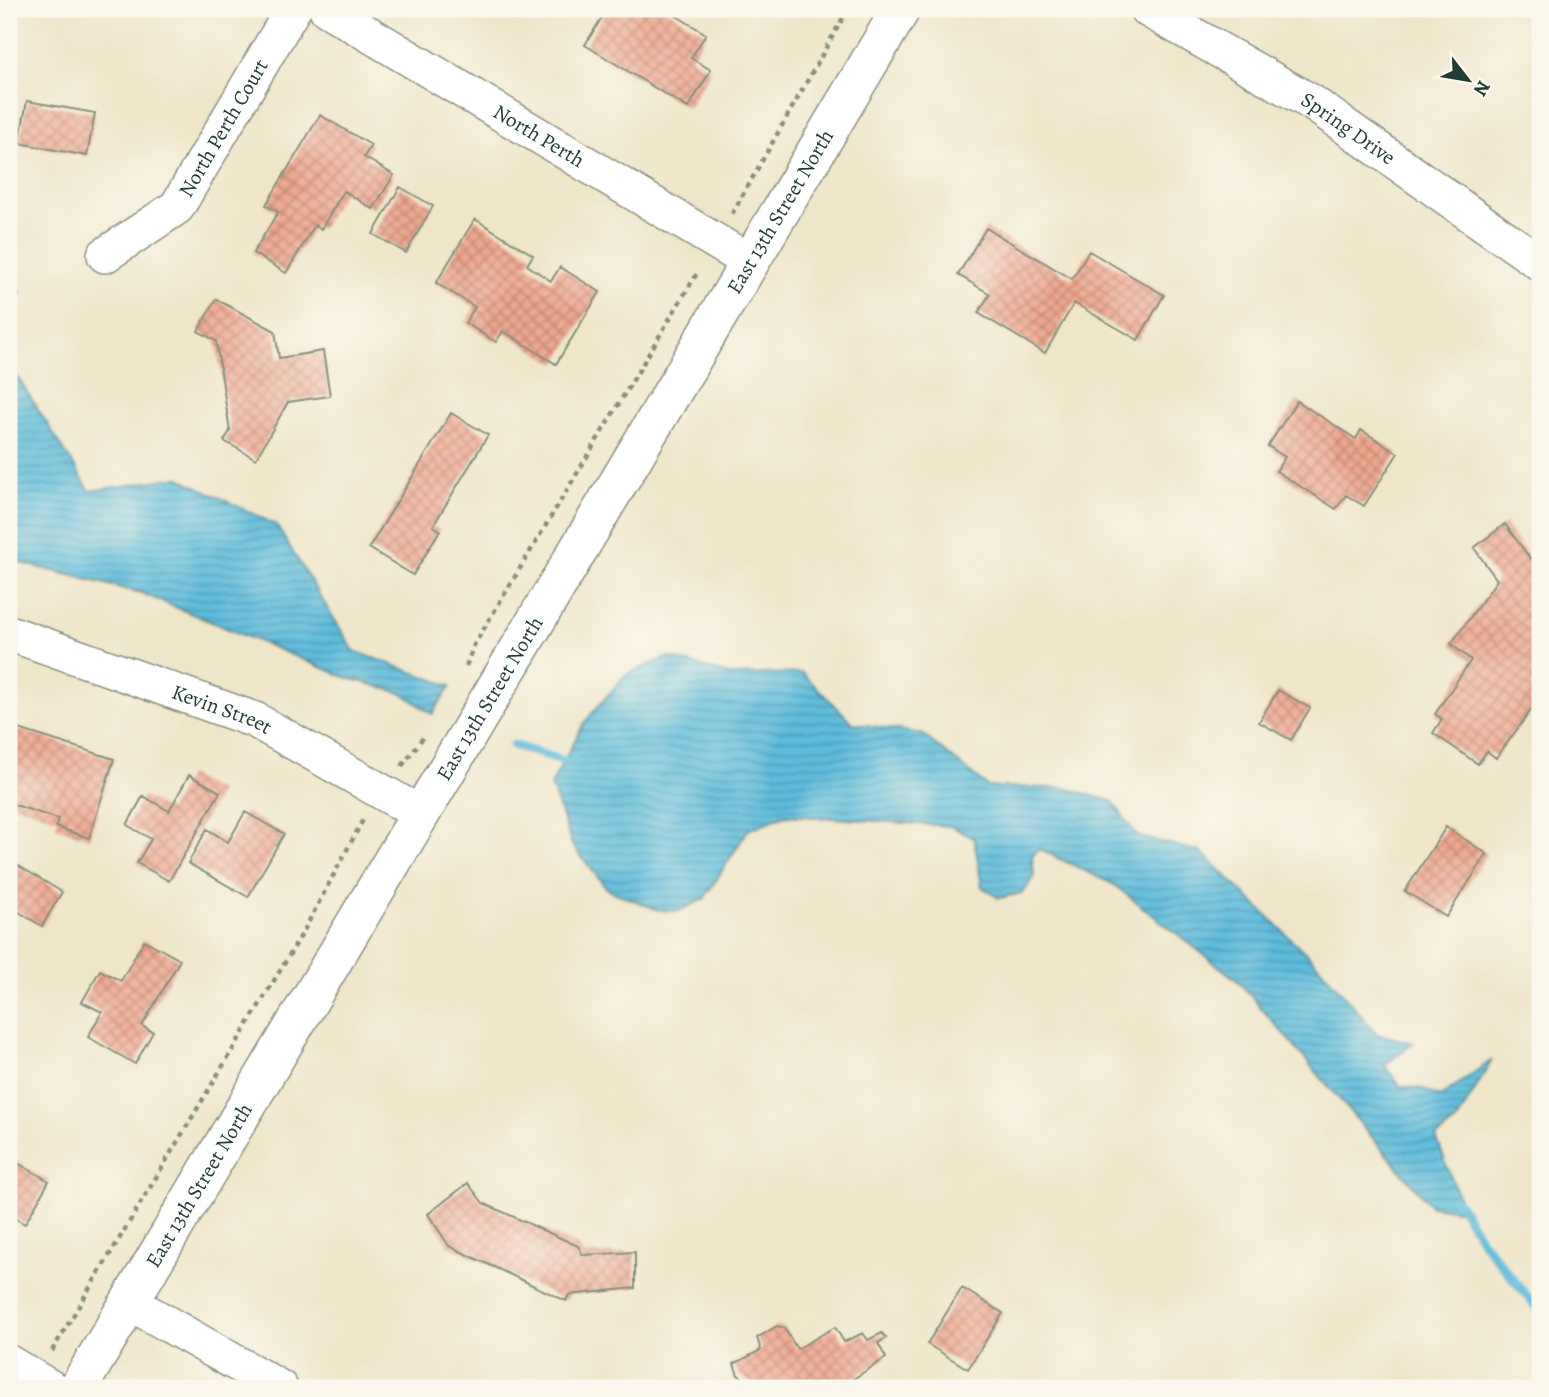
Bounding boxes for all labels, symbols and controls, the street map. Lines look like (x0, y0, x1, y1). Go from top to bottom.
north arrow (1434, 46, 1504, 116)
street label: North Perth Court (172, 54, 275, 202)
text: N (1467, 76, 1496, 101)
street label: Spring Drive (1296, 85, 1401, 171)
street label: North Perth (488, 98, 590, 174)
street label: East 13th Street North (720, 124, 840, 299)
street label: East 13th Street North (430, 611, 549, 786)
street label: Kevin Street (168, 678, 277, 741)
street label: East 13th Street North (139, 1098, 259, 1273)

